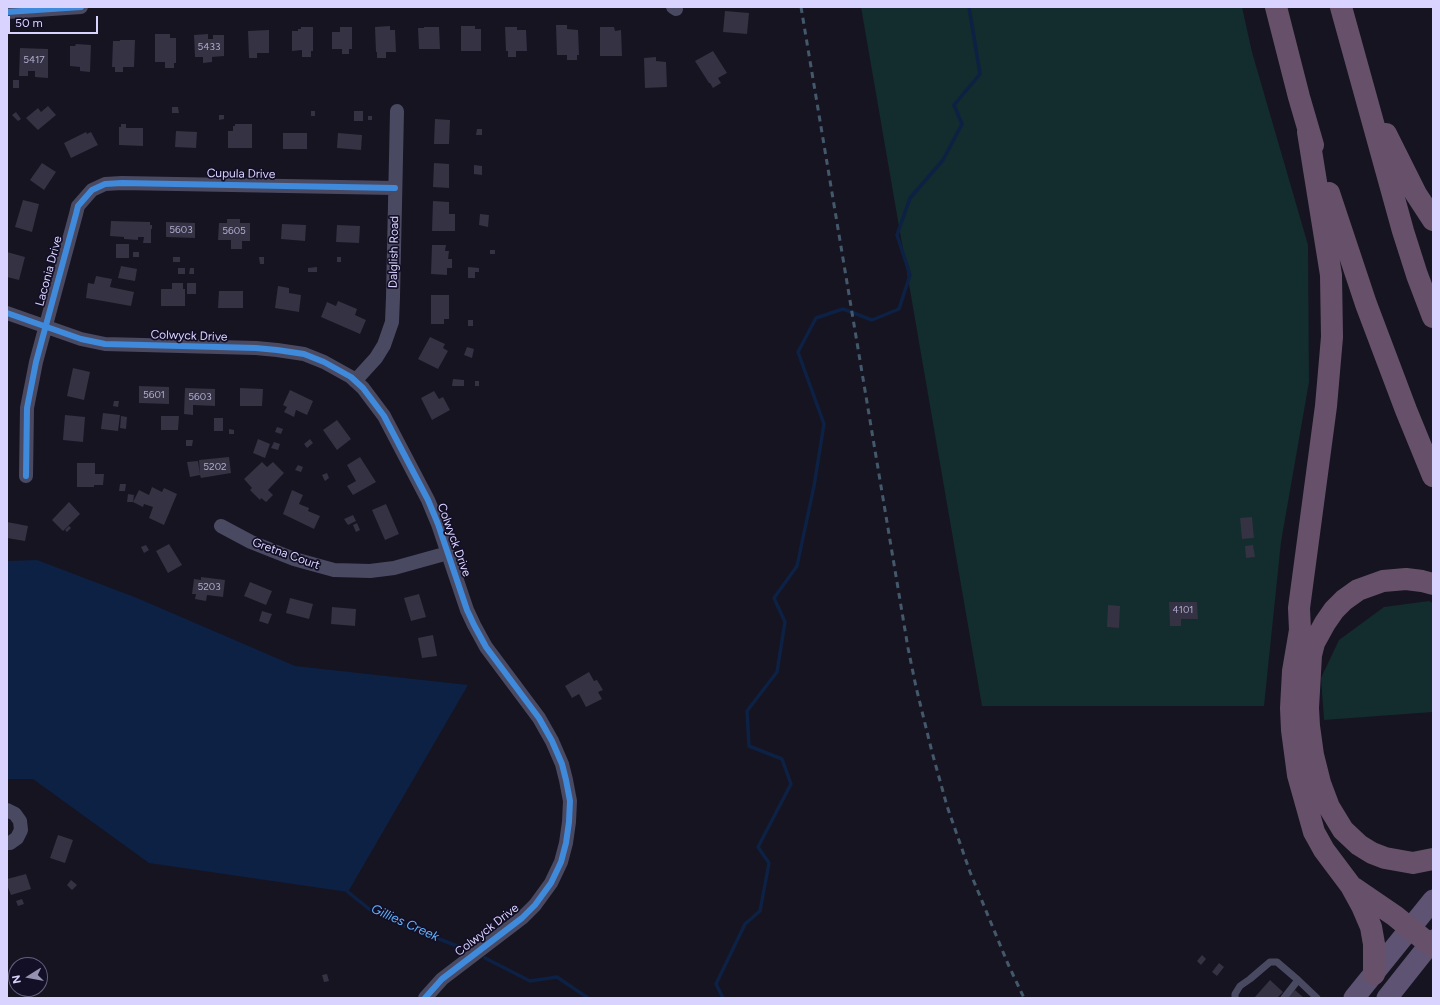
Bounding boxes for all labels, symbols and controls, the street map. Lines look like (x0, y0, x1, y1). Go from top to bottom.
scale bar (10, 8, 100, 34)
text: 50 m (15, 16, 43, 30)
house number: 5433 (198, 41, 220, 53)
house number: 5417 (23, 54, 45, 66)
street label: Cupula Drive (207, 166, 275, 182)
street label: Dalglish Road (386, 216, 402, 288)
house number: 5603 (169, 224, 193, 236)
house number: 5605 (222, 225, 246, 237)
street label: Laconia Drive (33, 234, 65, 308)
street label: Colwyck Drive (150, 327, 228, 345)
house number: 5601 (143, 389, 165, 401)
house number: 5603 (188, 391, 212, 403)
house number: 5202 (203, 461, 227, 473)
street label: Colwyck Drive (434, 501, 474, 579)
street label: Gretna Court (250, 535, 322, 573)
house number: 5203 (197, 581, 221, 593)
house number: 4101 (1173, 604, 1193, 616)
water label: Gillies Creek (369, 901, 441, 945)
street label: Colwyck Drive (452, 901, 522, 959)
north arrow (8, 957, 48, 997)
text: N (10, 974, 24, 985)

